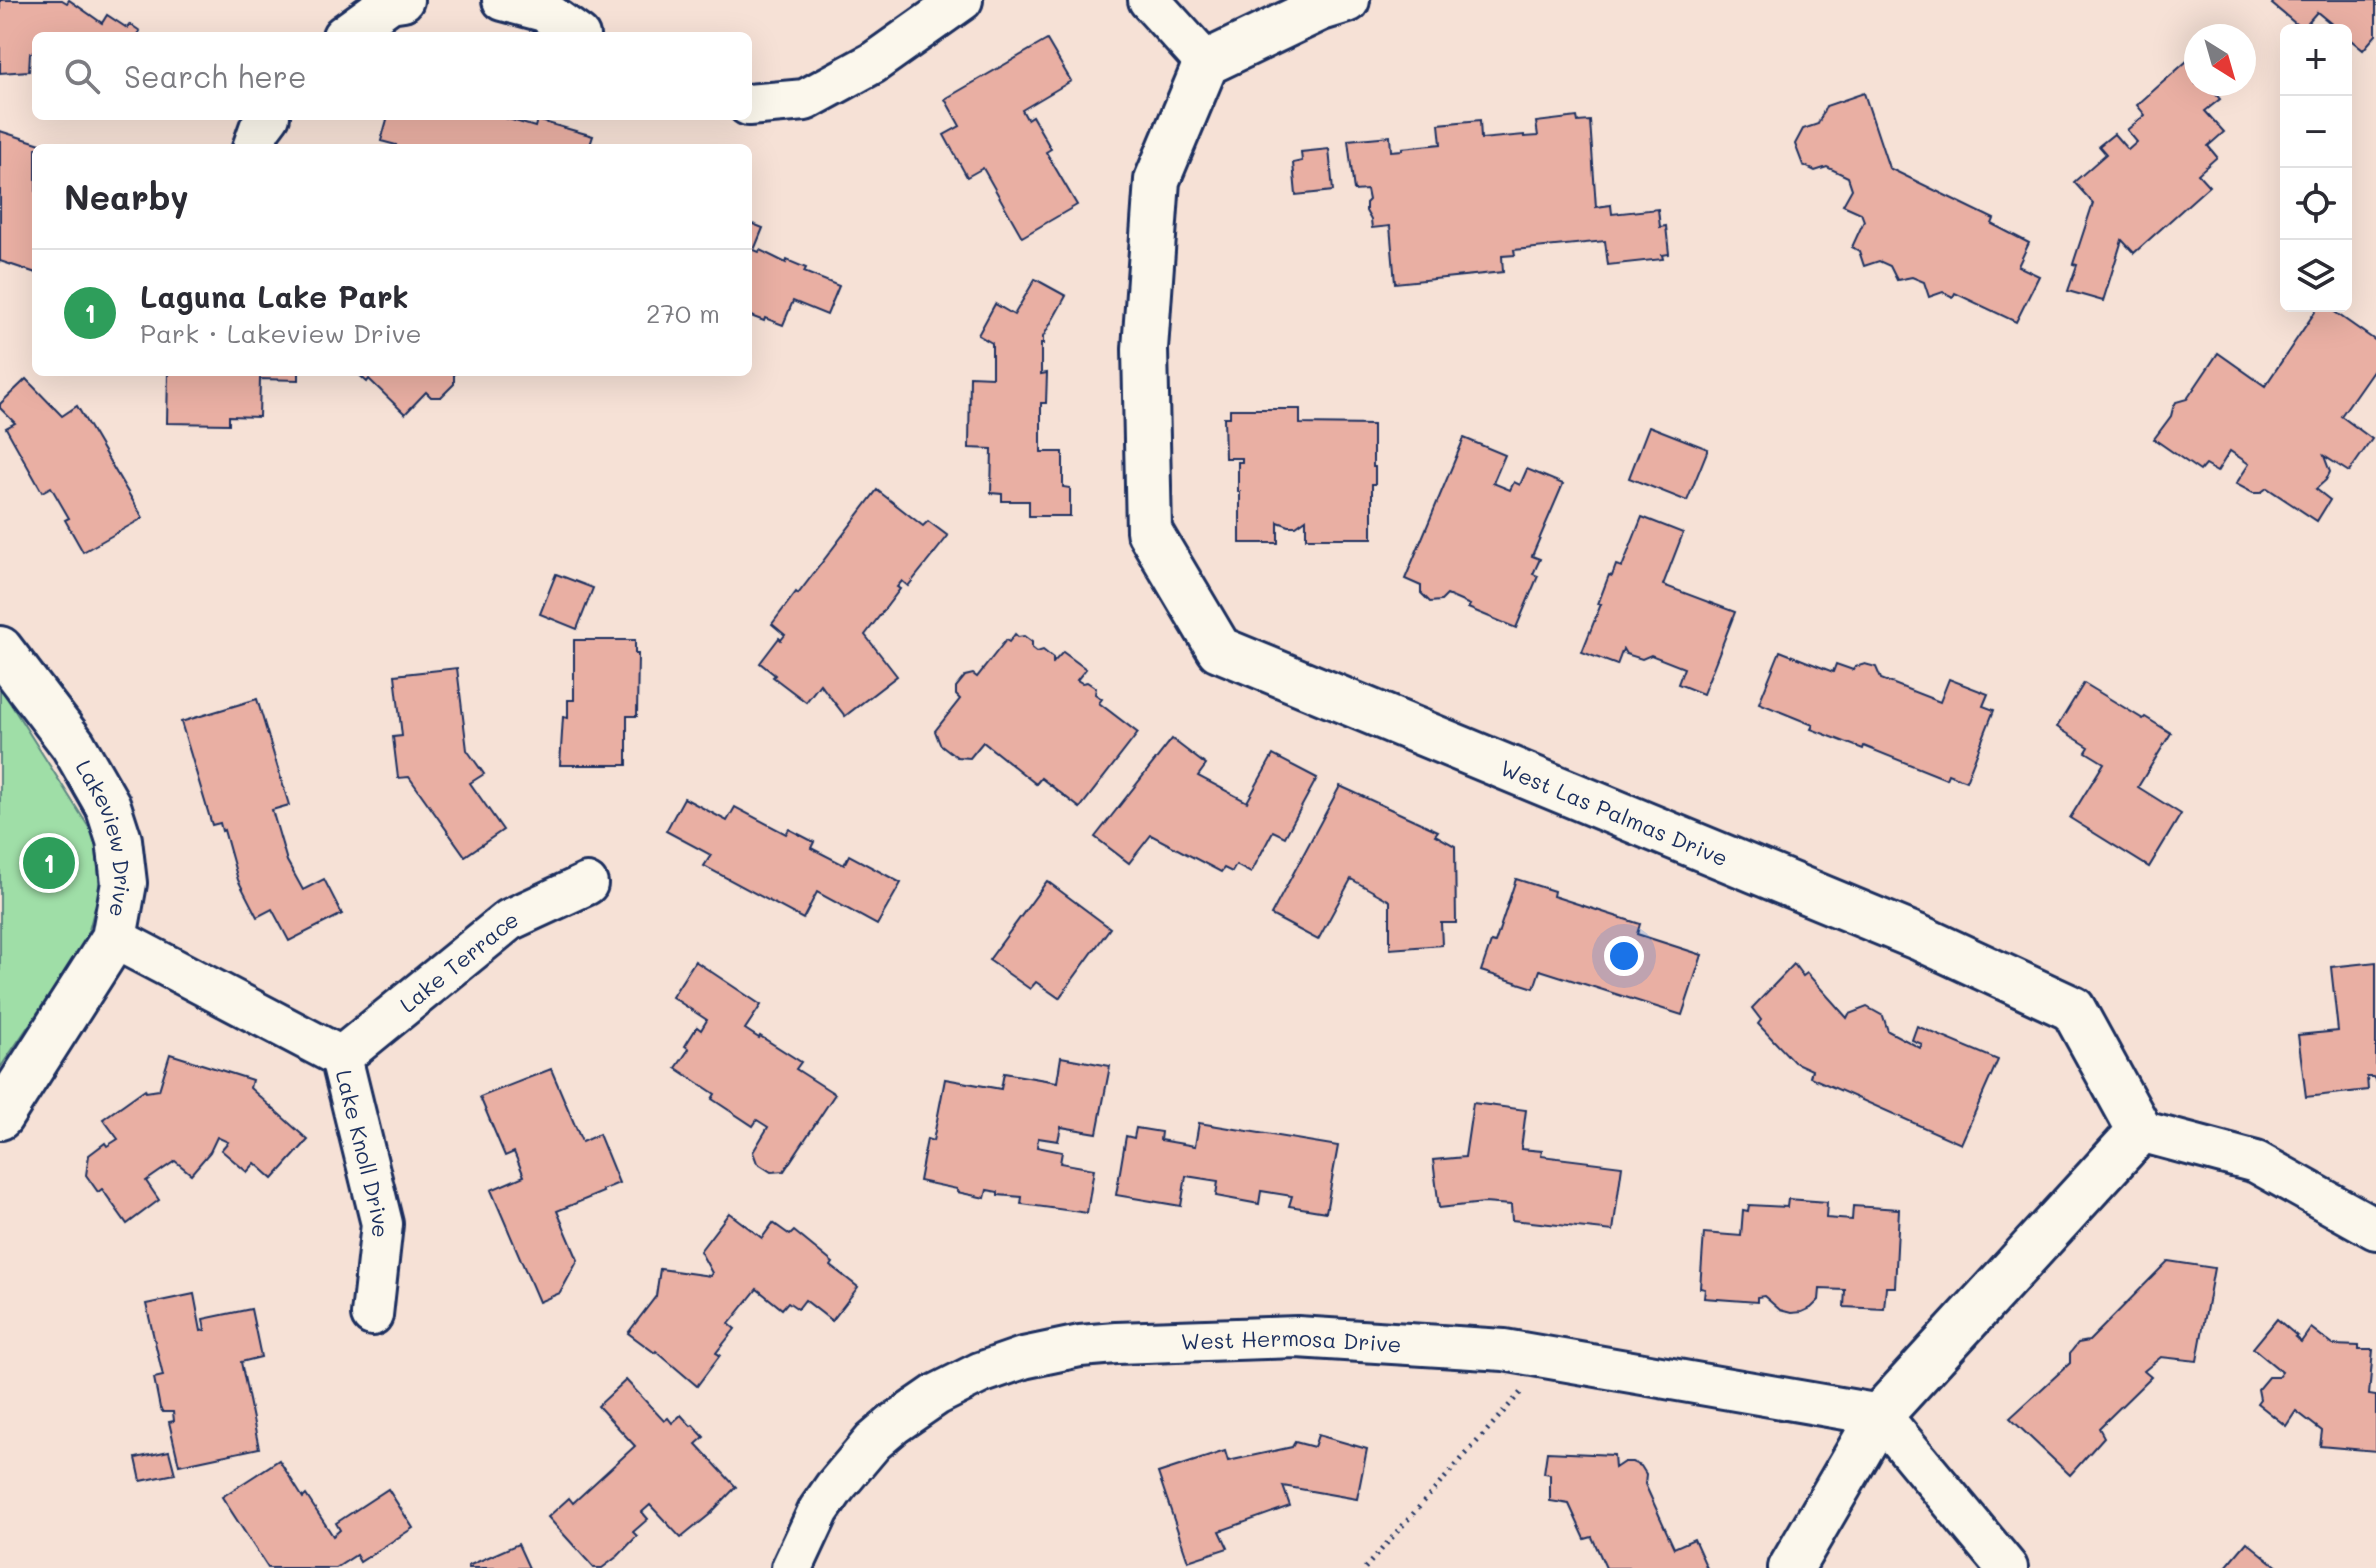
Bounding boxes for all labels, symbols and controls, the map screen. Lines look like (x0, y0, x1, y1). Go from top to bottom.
north arrow (2184, 24, 2256, 96)
map controls (2280, 24, 2352, 312)
button: + (2280, 24, 2352, 96)
search box (32, 32, 752, 120)
icon: search (60, 54, 104, 98)
text: Search here (124, 56, 307, 96)
button: − (2280, 96, 2352, 168)
button: locate (2280, 168, 2352, 240)
text: Nearby (64, 174, 189, 219)
button: layers (2280, 240, 2352, 312)
text: Laguna Lake Park (140, 276, 409, 316)
text: 1 (84, 296, 96, 330)
text: 270 m (646, 296, 720, 330)
text: Park · Lakeview Drive (140, 316, 422, 350)
street label: West Las Palmas Drive (1496, 752, 1732, 872)
street label: Lakeview Drive (70, 754, 139, 920)
pin: 1 (23, 833, 75, 893)
street label: Lake Terrace (393, 903, 523, 1018)
your location (1604, 936, 1644, 976)
street label: Lake Knoll Drive (330, 1067, 396, 1240)
street label: West Hermosa Drive (1180, 1322, 1402, 1358)

